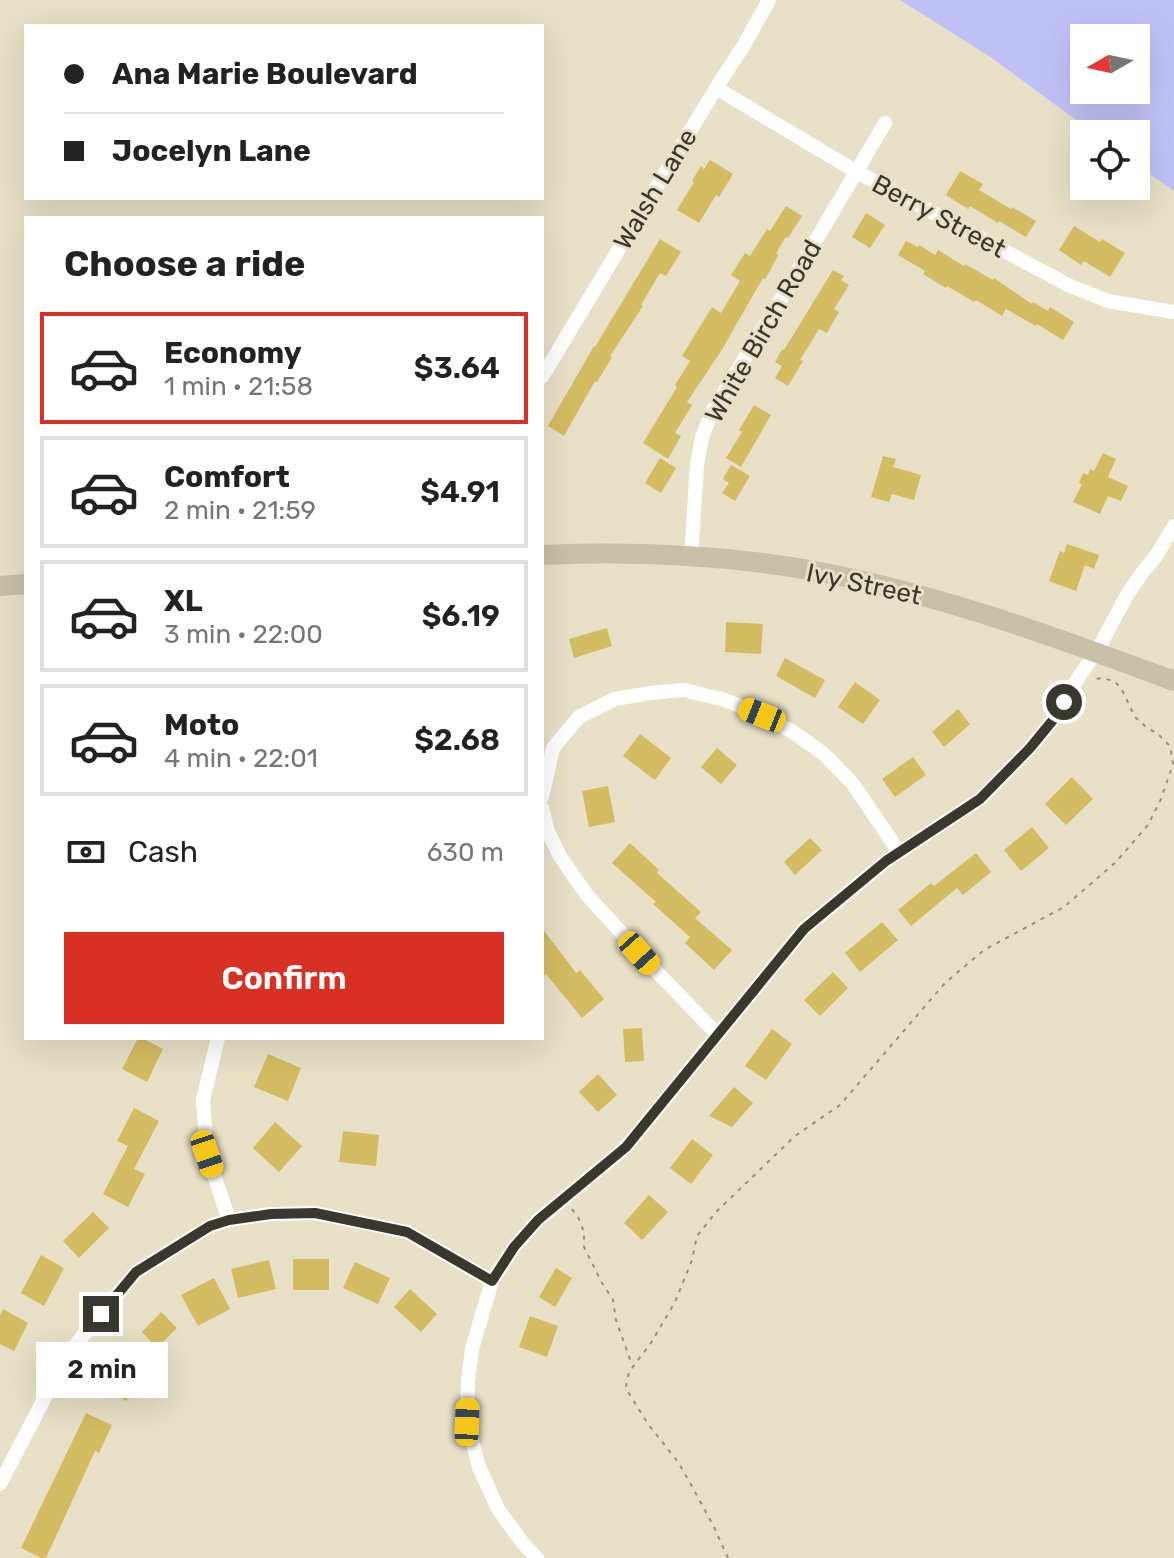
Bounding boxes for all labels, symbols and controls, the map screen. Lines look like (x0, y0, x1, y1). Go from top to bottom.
north arrow (1070, 24, 1150, 104)
map controls (1070, 24, 1150, 200)
text: Ana Marie Boulevard (112, 56, 418, 92)
button: locate (1070, 120, 1150, 200)
street label: Walsh Lane (607, 123, 704, 255)
text: Jocelyn Lane (112, 133, 311, 169)
street label: Berry Street (867, 168, 1011, 265)
street label: White Birch Road (699, 235, 828, 428)
text: Choose a ride (64, 242, 305, 285)
icon: car (68, 332, 140, 404)
text: Economy (164, 335, 302, 371)
text: $3.64 (414, 350, 500, 386)
text: 1 min · 21:58 (164, 371, 313, 402)
icon: car (68, 456, 140, 528)
text: Comfort (164, 459, 290, 495)
text: $4.91 (420, 474, 500, 510)
text: 2 min · 21:59 (164, 495, 316, 526)
street label: Ivy Street (804, 557, 924, 612)
icon: car (68, 580, 140, 652)
text: XL (164, 583, 203, 619)
text: $6.19 (422, 598, 500, 634)
text: 3 min · 22:00 (164, 619, 323, 650)
route start (1046, 684, 1082, 720)
car (735, 695, 789, 735)
icon: car (68, 704, 140, 776)
text: Moto (164, 707, 239, 743)
text: $2.68 (414, 722, 500, 758)
text: 4 min · 22:01 (164, 743, 318, 774)
icon: cash (64, 830, 108, 874)
text: Cash (128, 834, 198, 870)
text: 630 m (427, 837, 504, 868)
car (614, 927, 664, 979)
button: Confirm (64, 932, 504, 1024)
car (188, 1127, 226, 1181)
route end (83, 1296, 119, 1332)
callout: 2 min (35, 1342, 167, 1398)
text: 2 min (67, 1354, 137, 1385)
car (454, 1398, 480, 1446)

